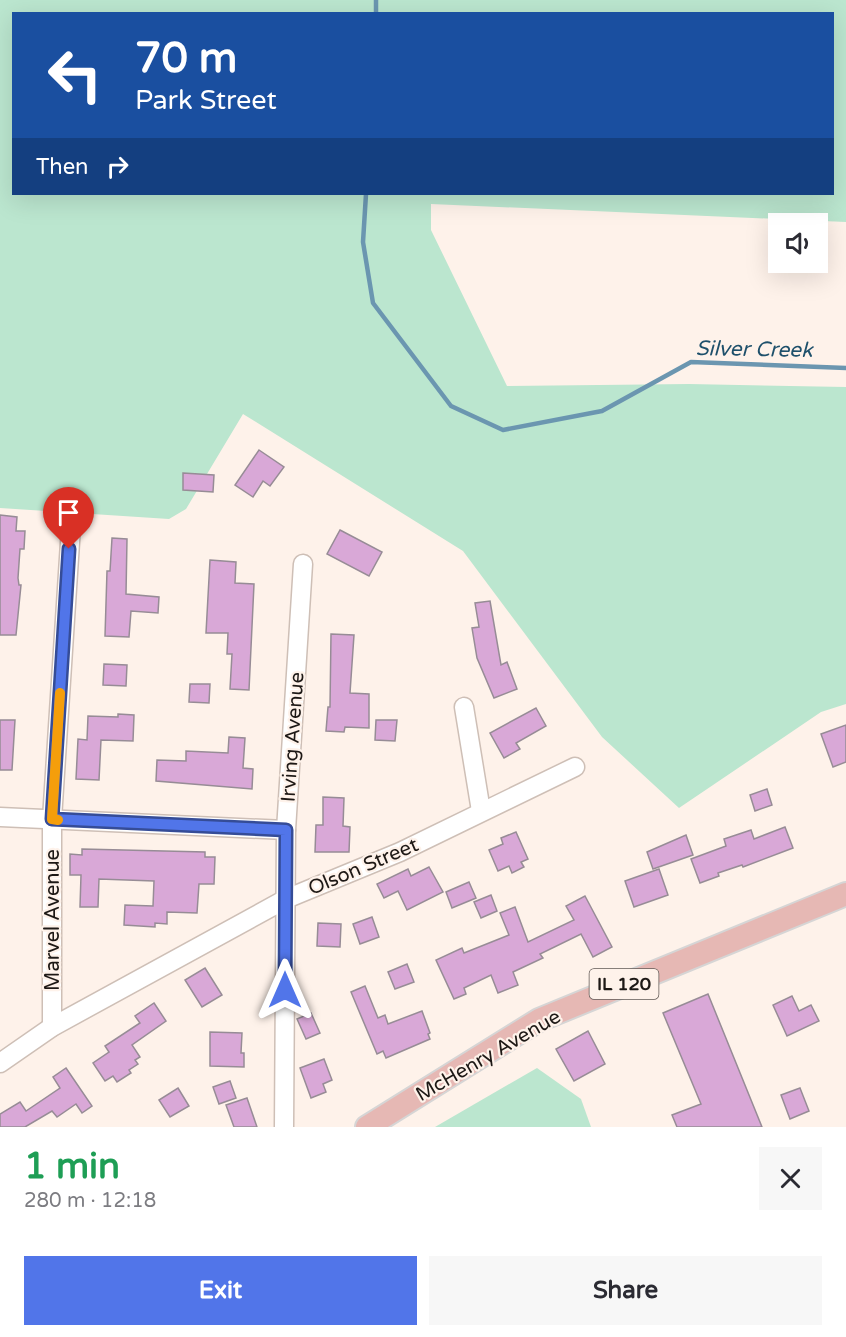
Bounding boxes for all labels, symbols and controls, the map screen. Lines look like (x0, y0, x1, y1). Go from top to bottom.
text: 70 m (135, 33, 237, 84)
icon: left (36, 36, 114, 114)
text: Park Street (135, 84, 277, 117)
icon: right (101, 150, 134, 183)
text: Then (36, 154, 89, 180)
map controls (768, 213, 828, 273)
button: sound (768, 213, 828, 273)
water label: Silver Creek (695, 336, 814, 363)
pin (43, 487, 94, 549)
icon: arrive (52, 496, 85, 529)
street label: Irving Avenue (276, 671, 310, 803)
street label: Olson Street (305, 833, 422, 901)
street label: Marvel Avenue (41, 849, 65, 991)
position arrow (253, 958, 317, 1022)
road number: IL 120 (590, 969, 658, 999)
street label: McHenry Avenue (412, 1005, 565, 1107)
text: 1 min (24, 1145, 120, 1188)
button: close (759, 1147, 822, 1210)
text: 280 m · 12:18 (24, 1189, 156, 1213)
button: Exit (24, 1256, 417, 1325)
button: Share (429, 1256, 822, 1325)

